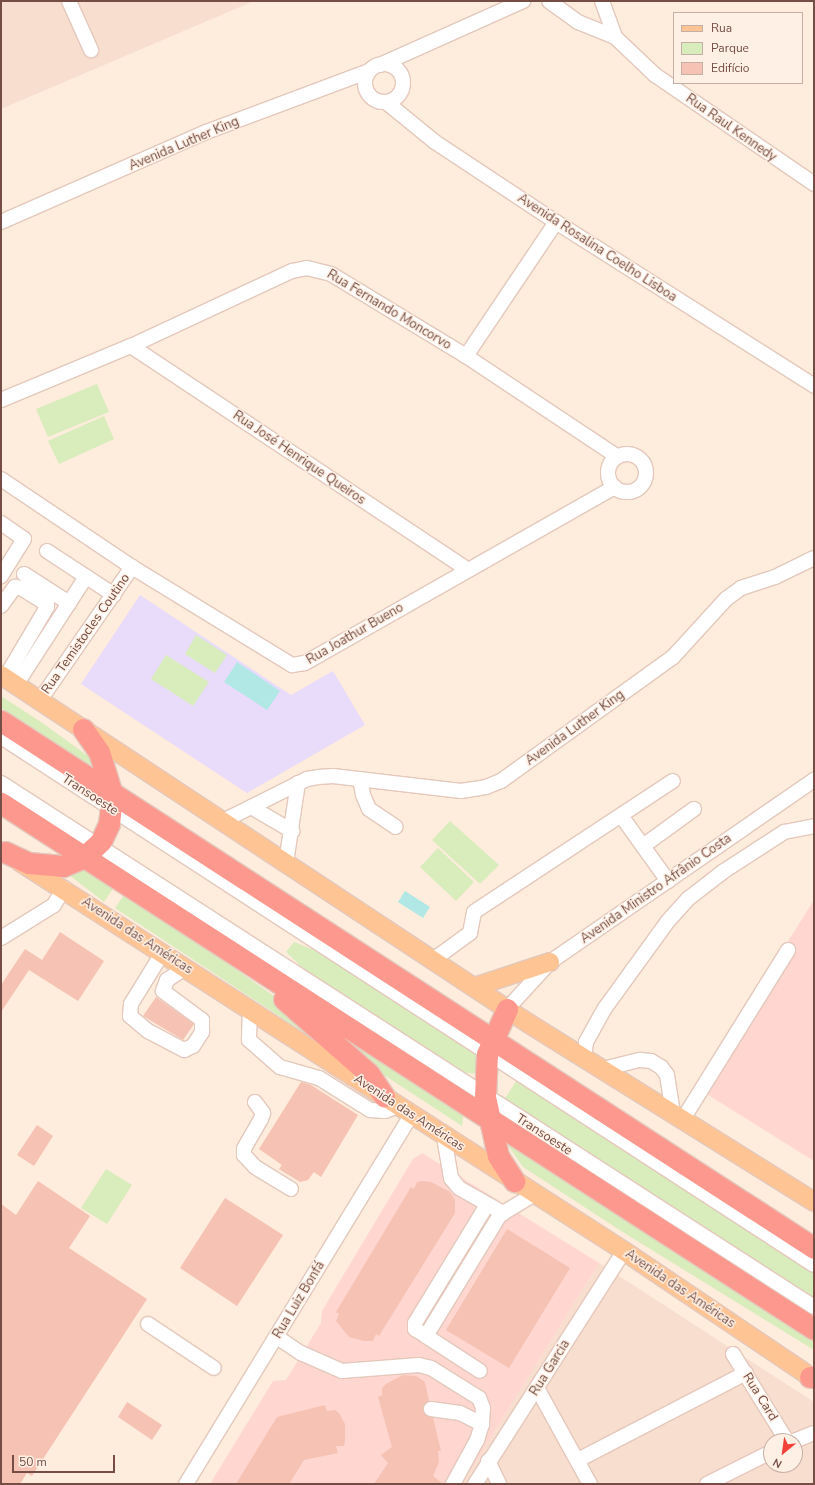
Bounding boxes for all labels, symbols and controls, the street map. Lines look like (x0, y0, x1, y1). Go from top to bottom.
legend (673, 12, 803, 84)
text: Rua (711, 20, 732, 36)
text: Parque (711, 40, 749, 56)
text: Edifício (711, 60, 750, 76)
street label: Rua Raul Kennedy (683, 91, 779, 165)
street label: Avenida Luther King (127, 114, 241, 174)
street label: Avenida Rosalina Coelho Lisboa (515, 191, 679, 305)
street label: Rua Fernando Moncorvo (324, 267, 454, 353)
street label: Rua José Henrique Queiros (230, 408, 368, 508)
street label: Rua Temistocles Coutino (39, 571, 133, 697)
street label: Rua Joathur Bueno (304, 600, 406, 668)
street label: Avenida Luther King (523, 687, 627, 769)
street label: Transoeste (59, 771, 121, 819)
street label: Avenida Ministro Afrânio Costa (578, 831, 734, 947)
street label: Avenida das Américas (79, 894, 195, 978)
street label: Avenida das Américas (351, 1071, 467, 1155)
street label: Transoeste (513, 1111, 575, 1159)
street label: Avenida das Américas (622, 1246, 738, 1332)
street label: Rua Luiz Bonfá (270, 1259, 328, 1341)
street label: Rua Garcia (527, 1337, 573, 1399)
street label: Rua Card (739, 1370, 781, 1424)
north arrow (763, 1433, 803, 1473)
scale bar (14, 1447, 117, 1473)
text: 50 m (19, 1454, 47, 1470)
text: N (770, 1455, 785, 1472)

